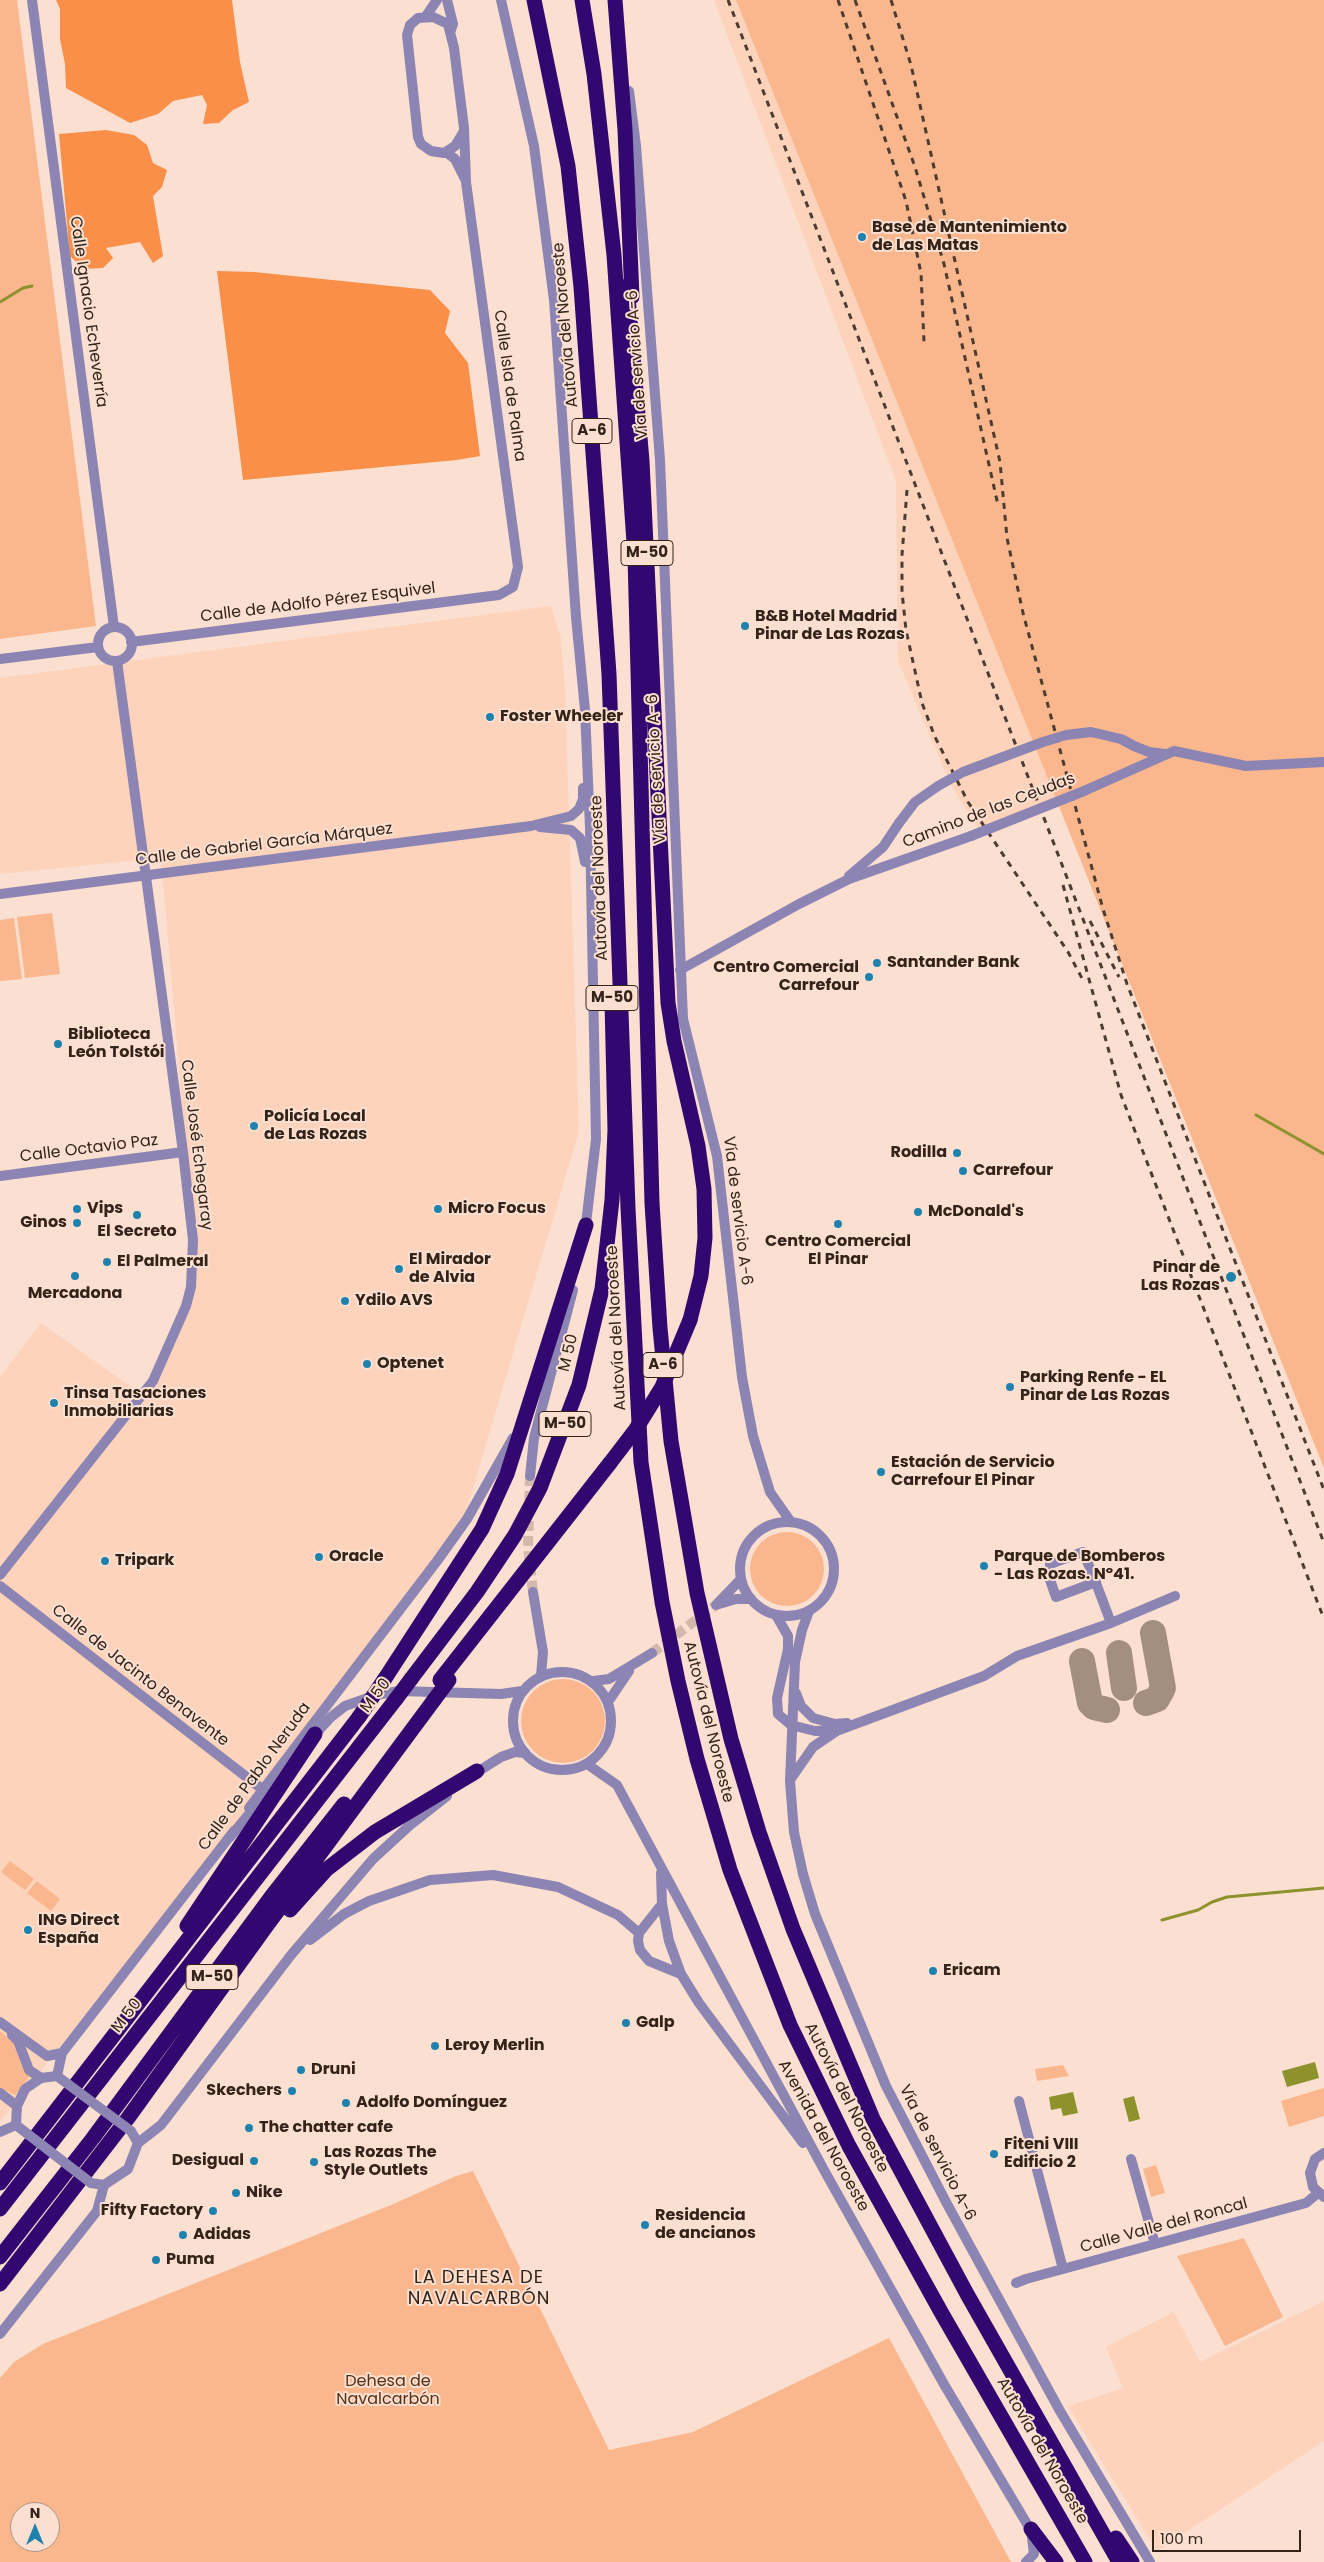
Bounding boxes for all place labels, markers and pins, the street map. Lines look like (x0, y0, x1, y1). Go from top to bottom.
place label: Base de Mantenimiento de Las Matas (872, 218, 1067, 256)
marker: Base de Mantenimiento de Las Matas (856, 231, 868, 243)
place label: B&B Hotel Madrid Pinar de Las Rozas (755, 607, 905, 645)
marker: B&B Hotel Madrid Pinar de Las Rozas (739, 620, 751, 632)
place label: Foster Wheeler (500, 707, 623, 727)
marker: Foster Wheeler (484, 711, 496, 723)
place label: Santander Bank (887, 953, 1020, 973)
marker: Santander Bank (871, 957, 883, 969)
place label: Centro Comercial Carrefour (713, 958, 859, 996)
marker: Centro Comercial Carrefour (863, 971, 875, 983)
place label: Biblioteca León Tolstói (68, 1025, 165, 1063)
marker: Biblioteca León Tolstói (52, 1038, 64, 1050)
place label: Policía Local de Las Rozas (264, 1107, 367, 1145)
marker: Policía Local de Las Rozas (248, 1120, 260, 1132)
place label: Rodilla (890, 1143, 947, 1163)
marker: Rodilla (951, 1147, 963, 1159)
place label: Carrefour (973, 1161, 1053, 1181)
marker: Carrefour (957, 1165, 969, 1177)
place label: Vips (87, 1199, 123, 1219)
place label: Micro Focus (448, 1199, 546, 1219)
place label: McDonald's (928, 1202, 1024, 1222)
marker: Vips (71, 1203, 83, 1215)
marker: Micro Focus (432, 1203, 444, 1215)
marker: McDonald's (912, 1206, 924, 1218)
marker: El Secreto (131, 1209, 143, 1221)
place label: Ginos (20, 1213, 67, 1233)
marker: Ginos (71, 1217, 83, 1229)
marker: Centro Comercial El Pinar (832, 1218, 844, 1230)
place label: El Secreto (97, 1222, 177, 1242)
place label: Centro Comercial El Pinar (765, 1232, 911, 1270)
place label: El Mirador de Alvia (409, 1250, 491, 1288)
place label: El Palmeral (117, 1252, 209, 1272)
marker: El Palmeral (101, 1256, 113, 1268)
place label: Pinar de Las Rozas (1141, 1258, 1220, 1296)
marker: El Mirador de Alvia (393, 1263, 405, 1275)
marker: Mercadona (69, 1270, 81, 1282)
marker: Pinar de Las Rozas (1224, 1270, 1238, 1284)
place label: Mercadona (28, 1284, 122, 1304)
place label: Ydilo AVS (355, 1291, 433, 1311)
marker: Ydilo AVS (339, 1295, 351, 1307)
place label: Optenet (377, 1354, 444, 1374)
marker: Optenet (361, 1358, 373, 1370)
place label: Parking Renfe - EL Pinar de Las Rozas (1020, 1368, 1170, 1406)
marker: Parking Renfe - EL Pinar de Las Rozas (1004, 1381, 1016, 1393)
place label: Tinsa Tasaciones Inmobiliarias (64, 1384, 206, 1422)
marker: Tinsa Tasaciones Inmobiliarias (48, 1397, 60, 1409)
place label: Estación de Servicio Carrefour El Pinar (891, 1453, 1055, 1491)
marker: Estación de Servicio Carrefour El Pinar (875, 1466, 887, 1478)
place label: Oracle (329, 1547, 384, 1567)
place label: Parque de Bomberos - Las Rozas. Nº41. (994, 1547, 1165, 1585)
place label: Tripark (115, 1551, 174, 1571)
marker: Oracle (313, 1551, 325, 1563)
marker: Tripark (99, 1555, 111, 1567)
marker: Parque de Bomberos - Las Rozas. Nº41. (978, 1560, 990, 1572)
place label: ING Direct España (38, 1911, 120, 1949)
marker: ING Direct España (22, 1924, 34, 1936)
place label: Ericam (943, 1961, 1001, 1981)
marker: Ericam (927, 1965, 939, 1977)
place label: Galp (636, 2013, 675, 2033)
marker: Galp (620, 2017, 632, 2029)
place label: Leroy Merlin (445, 2036, 545, 2056)
marker: Leroy Merlin (429, 2040, 441, 2052)
place label: Druni (311, 2060, 356, 2080)
marker: Druni (295, 2064, 307, 2076)
place label: Skechers (206, 2081, 282, 2101)
marker: Skechers (286, 2085, 298, 2097)
place label: Adolfo Domínguez (356, 2093, 507, 2113)
marker: Adolfo Domínguez (340, 2097, 352, 2109)
place label: The chatter cafe (259, 2118, 393, 2138)
marker: The chatter cafe (243, 2122, 255, 2134)
place label: Fiteni VIII Edificio 2 (1004, 2135, 1079, 2173)
place label: Las Rozas The Style Outlets (324, 2143, 437, 2181)
marker: Fiteni VIII Edificio 2 (988, 2148, 1000, 2160)
place label: Desigual (172, 2151, 244, 2171)
marker: Desigual (248, 2155, 260, 2167)
marker: Las Rozas The Style Outlets (308, 2156, 320, 2168)
place label: Nike (246, 2183, 282, 2203)
marker: Nike (230, 2187, 242, 2199)
place label: Fifty Factory (101, 2201, 203, 2221)
marker: Fifty Factory (207, 2205, 219, 2217)
place label: Residencia de ancianos (655, 2206, 756, 2244)
marker: Residencia de ancianos (639, 2219, 651, 2231)
place label: Adidas (193, 2225, 251, 2245)
marker: Adidas (177, 2229, 189, 2241)
place label: Puma (166, 2250, 215, 2270)
marker: Puma (150, 2254, 162, 2266)

